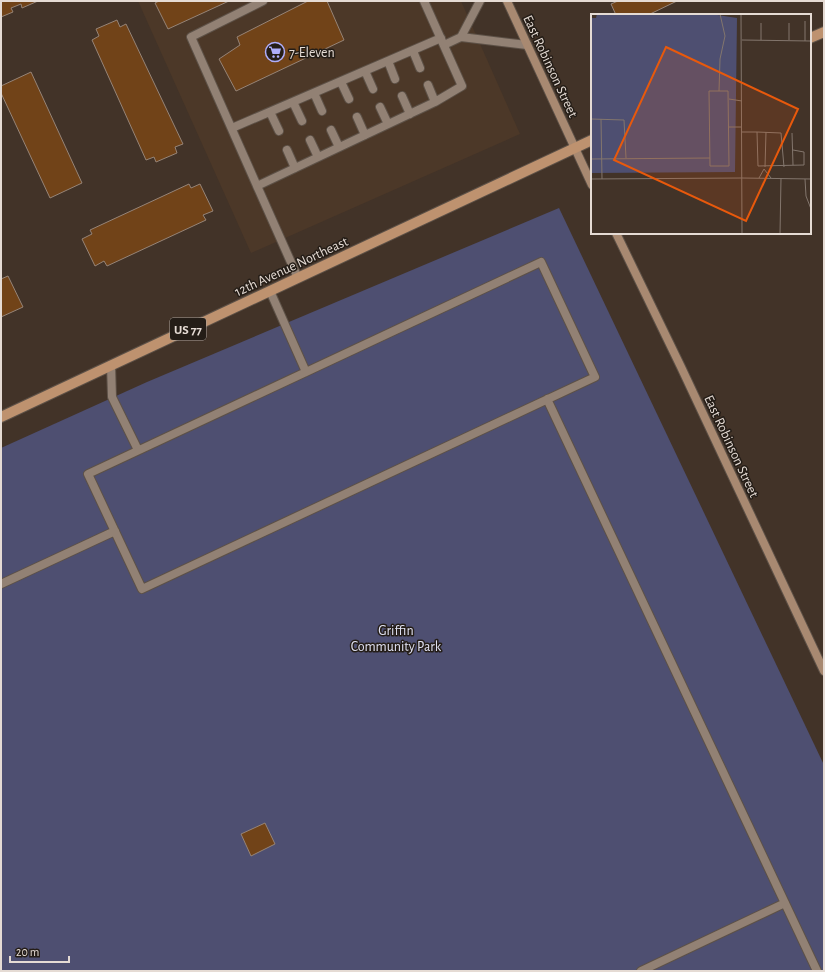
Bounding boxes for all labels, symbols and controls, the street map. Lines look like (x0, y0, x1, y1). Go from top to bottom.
street label: East Robinson Street (520, 13, 580, 120)
inset map (591, 14, 811, 234)
supermarket icon: 7-Eleven (264, 41, 286, 63)
place label: 7-Eleven (289, 46, 335, 60)
street label: 12th Avenue Northeast (233, 234, 351, 299)
road number: US 77 (170, 318, 206, 340)
street label: East Robinson Street (701, 393, 761, 500)
park label: Griffin Community Park (351, 624, 442, 654)
scale bar (10, 938, 69, 964)
text: 20 m (16, 946, 39, 958)

